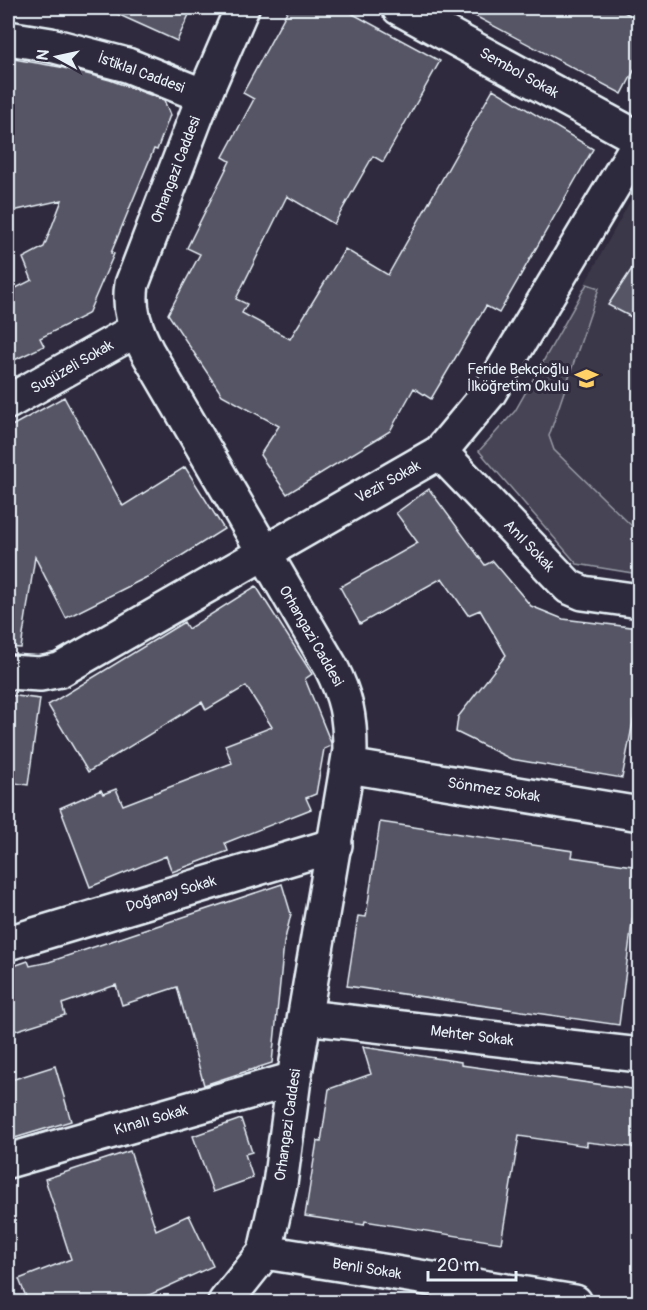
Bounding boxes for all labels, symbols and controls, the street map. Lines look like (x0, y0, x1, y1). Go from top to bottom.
north arrow (27, 27, 87, 87)
street label: Sembol Sokak (476, 43, 563, 103)
text: N (32, 48, 54, 62)
street label: İstiklal Caddesi (95, 48, 187, 98)
street label: Orhangazi Caddesi (147, 114, 205, 226)
street label: Sugüzeli Sokak (27, 335, 117, 398)
place label: Feride Bekçioğlu İlköğretim Okulu (467, 360, 569, 396)
school or university icon: Feride Bekçioğlu İlköğretim Okulu (574, 365, 600, 391)
street label: Vezir Sokak (352, 456, 425, 508)
street label: Anıl Sokak (499, 516, 559, 577)
street label: Orhangazi Caddesi (275, 582, 348, 690)
street label: Sönmez Sokak (446, 773, 542, 807)
street label: Doğanay Sokak (124, 871, 219, 917)
street label: Mehter Sokak (429, 1021, 515, 1051)
street label: Orhangazi Caddesi (271, 1067, 305, 1182)
street label: Kınalı Sokak (112, 1100, 191, 1140)
scale bar (428, 1244, 516, 1282)
street label: Benli Sokak (331, 1254, 404, 1284)
text: 20 m (437, 1254, 479, 1277)

